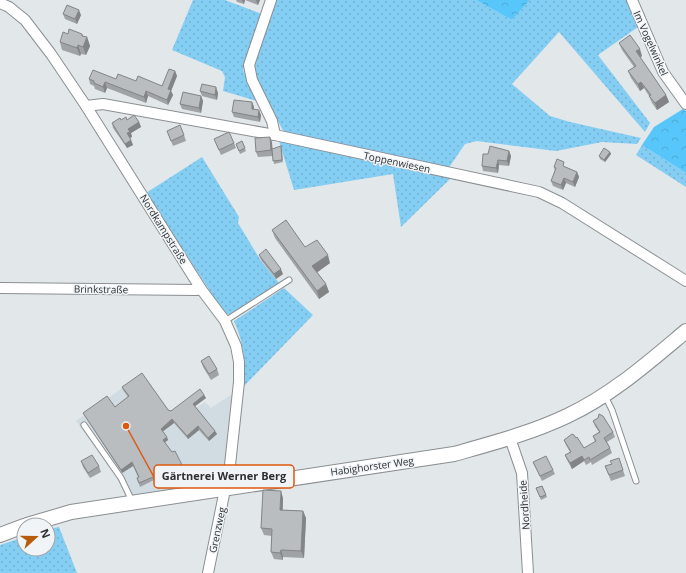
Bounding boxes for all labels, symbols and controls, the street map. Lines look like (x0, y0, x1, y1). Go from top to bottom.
street label: Im Vogelwinkel (630, 8, 672, 78)
street label: Toppenwiesen (362, 148, 432, 176)
street label: Nordkampstraße (137, 191, 191, 267)
street label: Brinkstraße (74, 282, 129, 296)
street label: Habighorster Weg (329, 453, 415, 479)
callout: Gärtnerei Werner Berg (154, 465, 294, 488)
text: Gärtnerei Werner Berg (162, 468, 287, 483)
street label: Nordheide (515, 479, 533, 530)
street label: Grenzweg (205, 505, 229, 554)
north arrow (16, 517, 56, 557)
text: N (37, 526, 54, 540)

